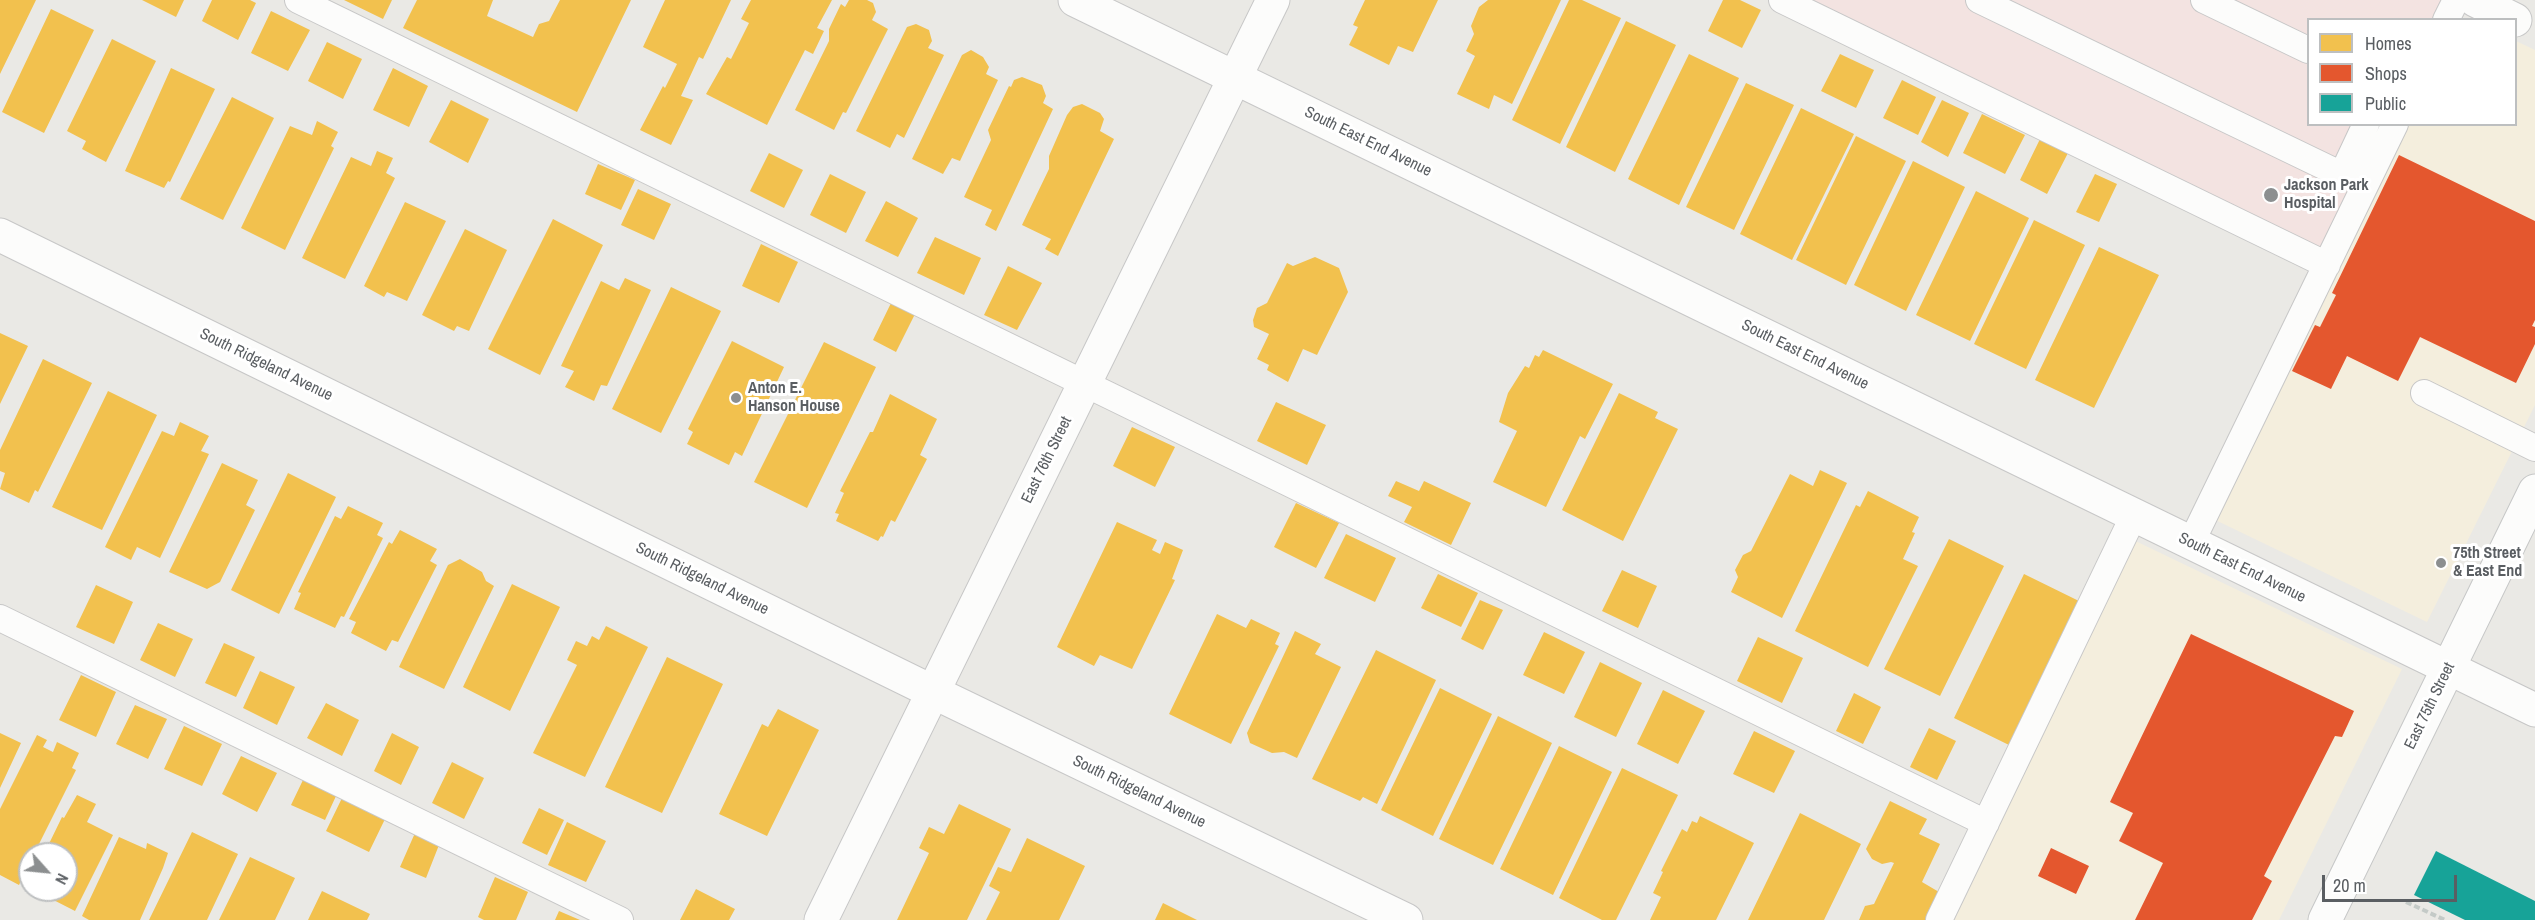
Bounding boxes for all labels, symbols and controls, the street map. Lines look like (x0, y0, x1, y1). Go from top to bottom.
legend (2307, 18, 2517, 126)
text: Homes (2365, 31, 2412, 56)
text: Shops (2365, 61, 2407, 86)
text: Public (2365, 91, 2406, 116)
street label: South East End Avenue (1301, 103, 1435, 181)
place label: Jackson Park Hospital (2284, 176, 2369, 214)
marker: Jackson Park Hospital (2262, 186, 2280, 204)
street label: South East End Avenue (1738, 316, 1872, 394)
street label: South Ridgeland Avenue (196, 324, 336, 406)
place label: Anton E. Hanson House (748, 379, 840, 417)
marker: Anton E. Hanson House (729, 391, 743, 405)
street label: East 76th Street (1018, 414, 1076, 506)
street label: South East End Avenue (2175, 529, 2309, 607)
street label: South Ridgeland Avenue (632, 538, 772, 620)
place label: 75th Street & East End (2453, 544, 2522, 582)
marker: 75th Street & East End (2434, 556, 2448, 570)
street label: East 75th Street (2401, 660, 2459, 752)
street label: South Ridgeland Avenue (1069, 751, 1209, 833)
north arrow (18, 842, 78, 902)
scale bar (2325, 863, 2460, 901)
text: N (50, 870, 74, 888)
text: 20 m (2333, 873, 2366, 898)

